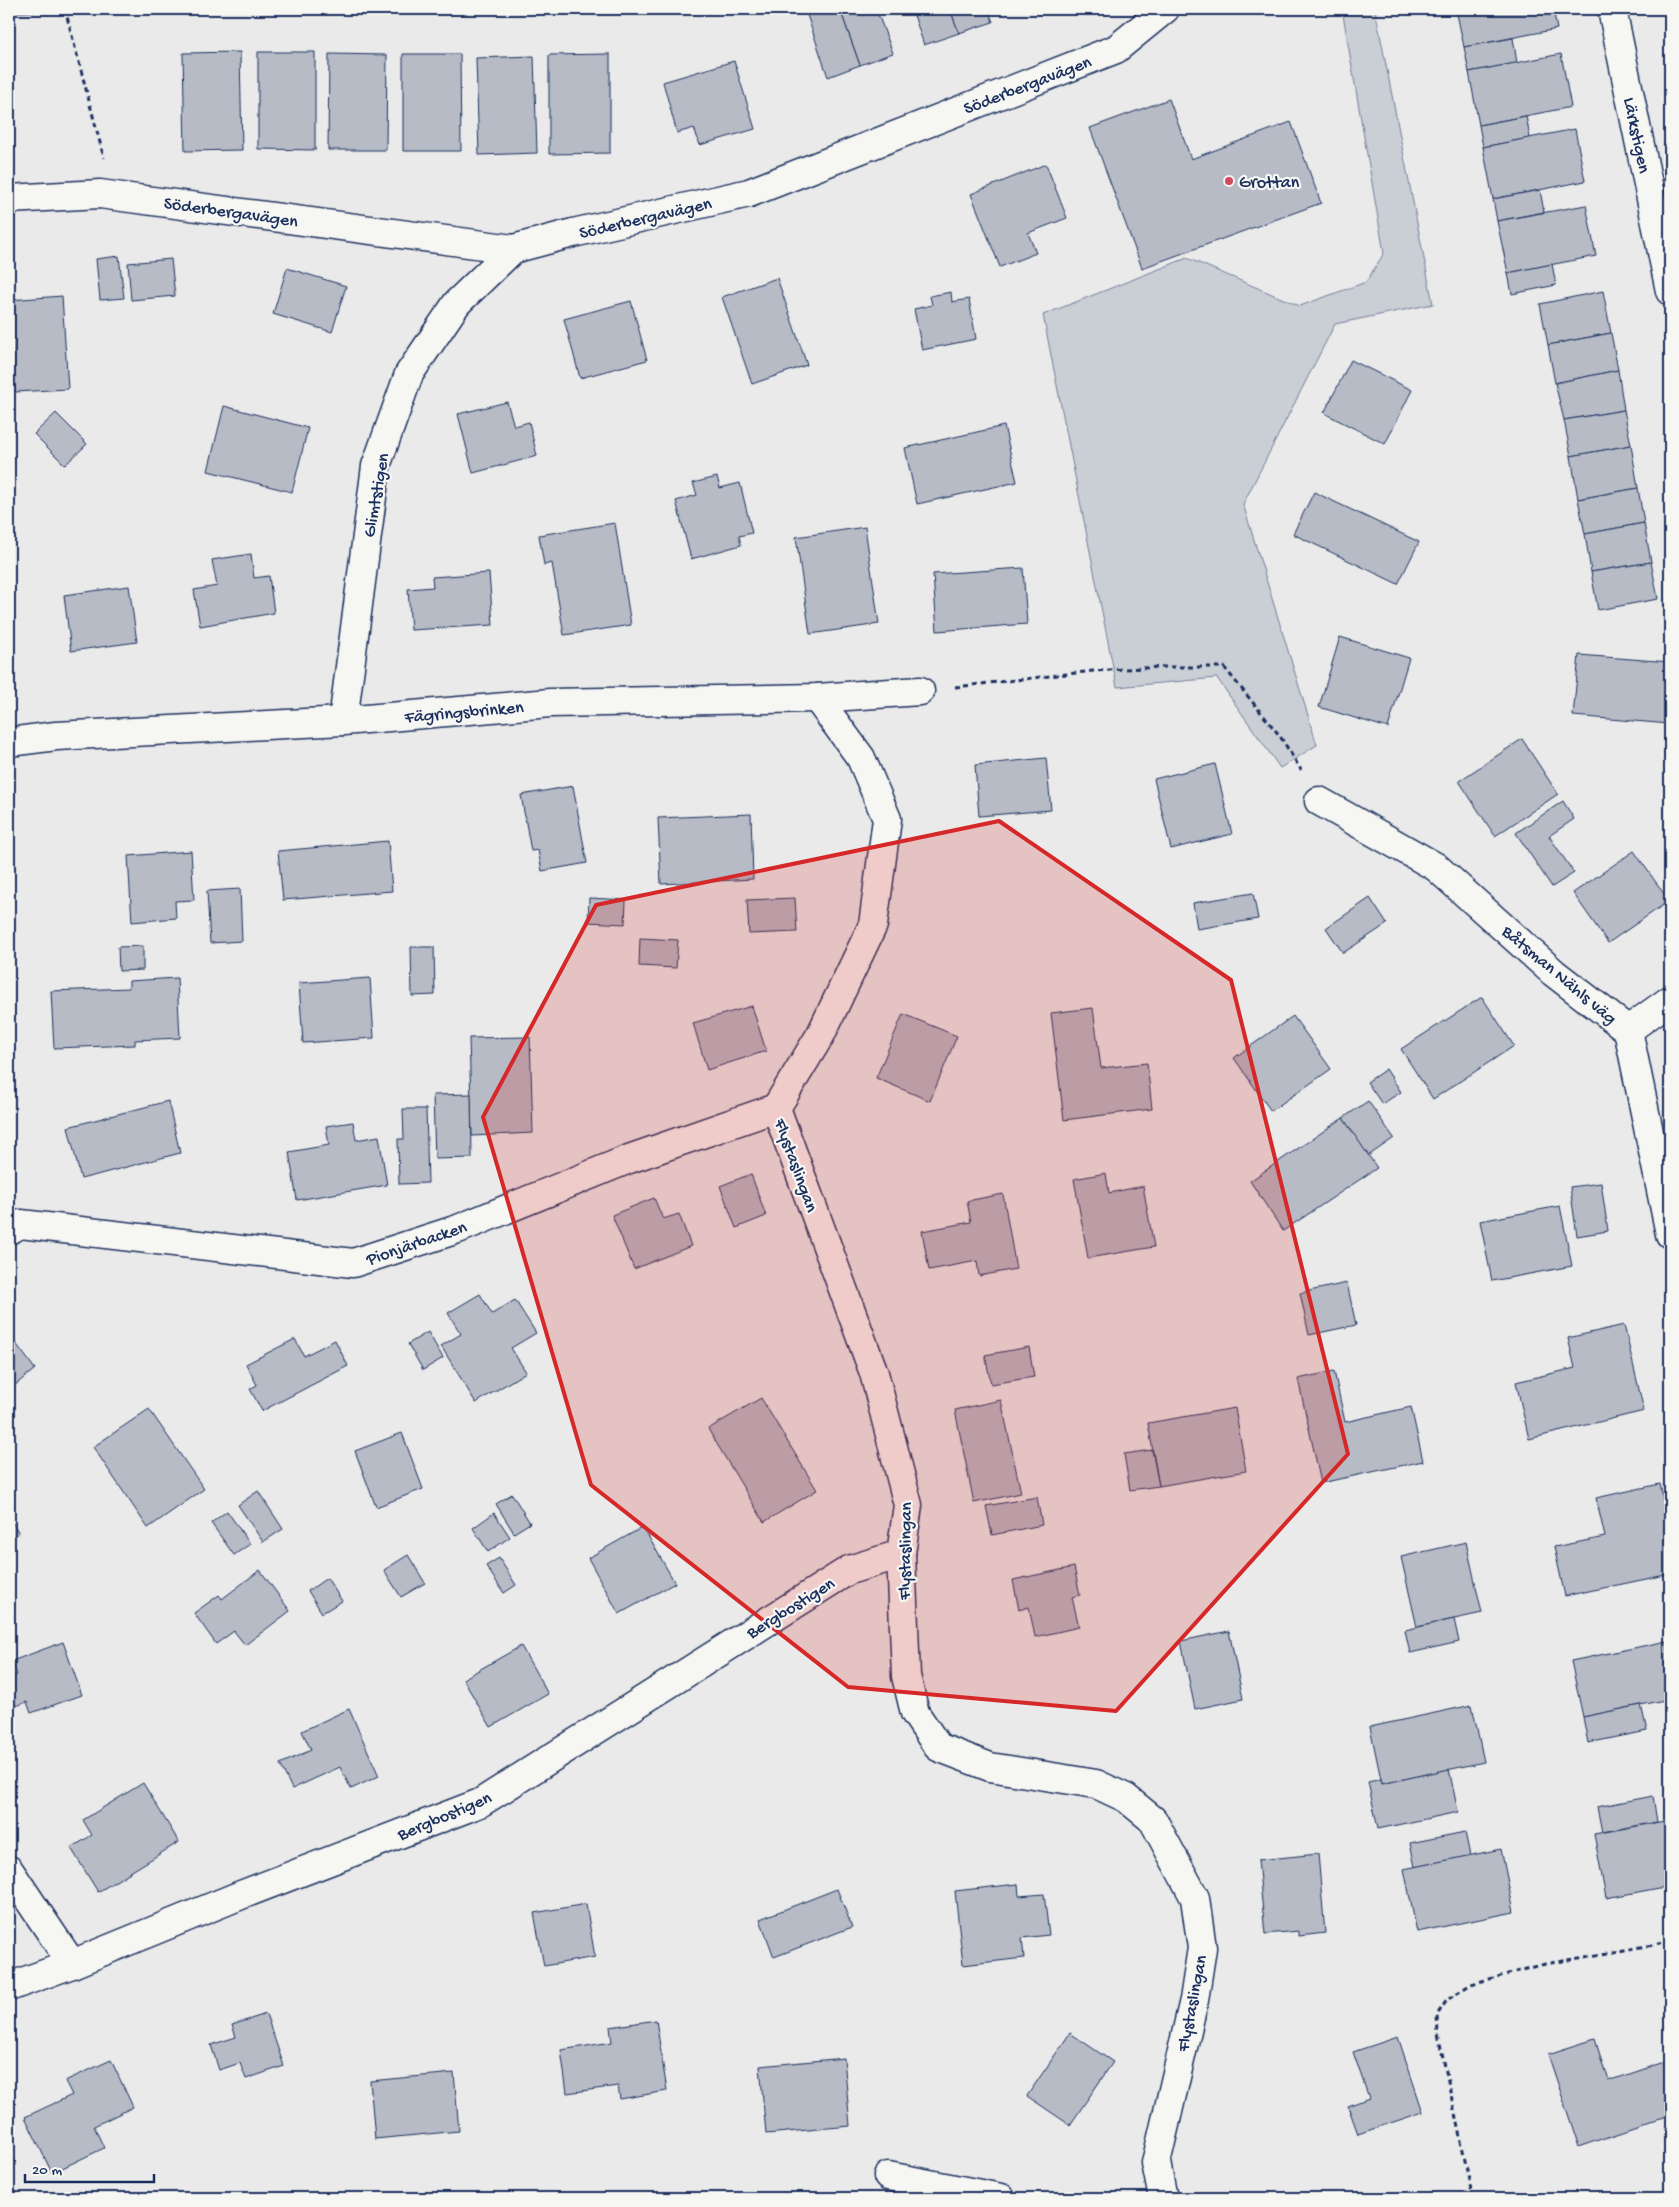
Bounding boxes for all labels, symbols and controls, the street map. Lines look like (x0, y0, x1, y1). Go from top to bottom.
street label: Söderbergavägen (961, 52, 1095, 120)
street label: Lärkstigen (1617, 96, 1654, 176)
place label: Grottan (1239, 173, 1300, 194)
marker: Grottan (1223, 175, 1235, 187)
street label: Söderbergavägen (162, 194, 300, 233)
street label: Söderbergavägen (577, 194, 714, 245)
street label: Glimtstigen (360, 451, 395, 539)
street label: Fägringsbrinken (403, 698, 525, 729)
street label: Båtsman Nähls väg (1496, 921, 1620, 1030)
street label: Flystaslingan (768, 1115, 821, 1216)
street label: Pionjärbacken (363, 1217, 470, 1272)
street label: Flystaslingan (895, 1502, 918, 1601)
street label: Bergbostigen (743, 1574, 840, 1645)
street label: Bergbostigen (394, 1788, 495, 1847)
street label: Flystaslingan (1174, 1953, 1213, 2054)
scale bar (25, 2152, 154, 2184)
text: 20 m (32, 2162, 62, 2180)

